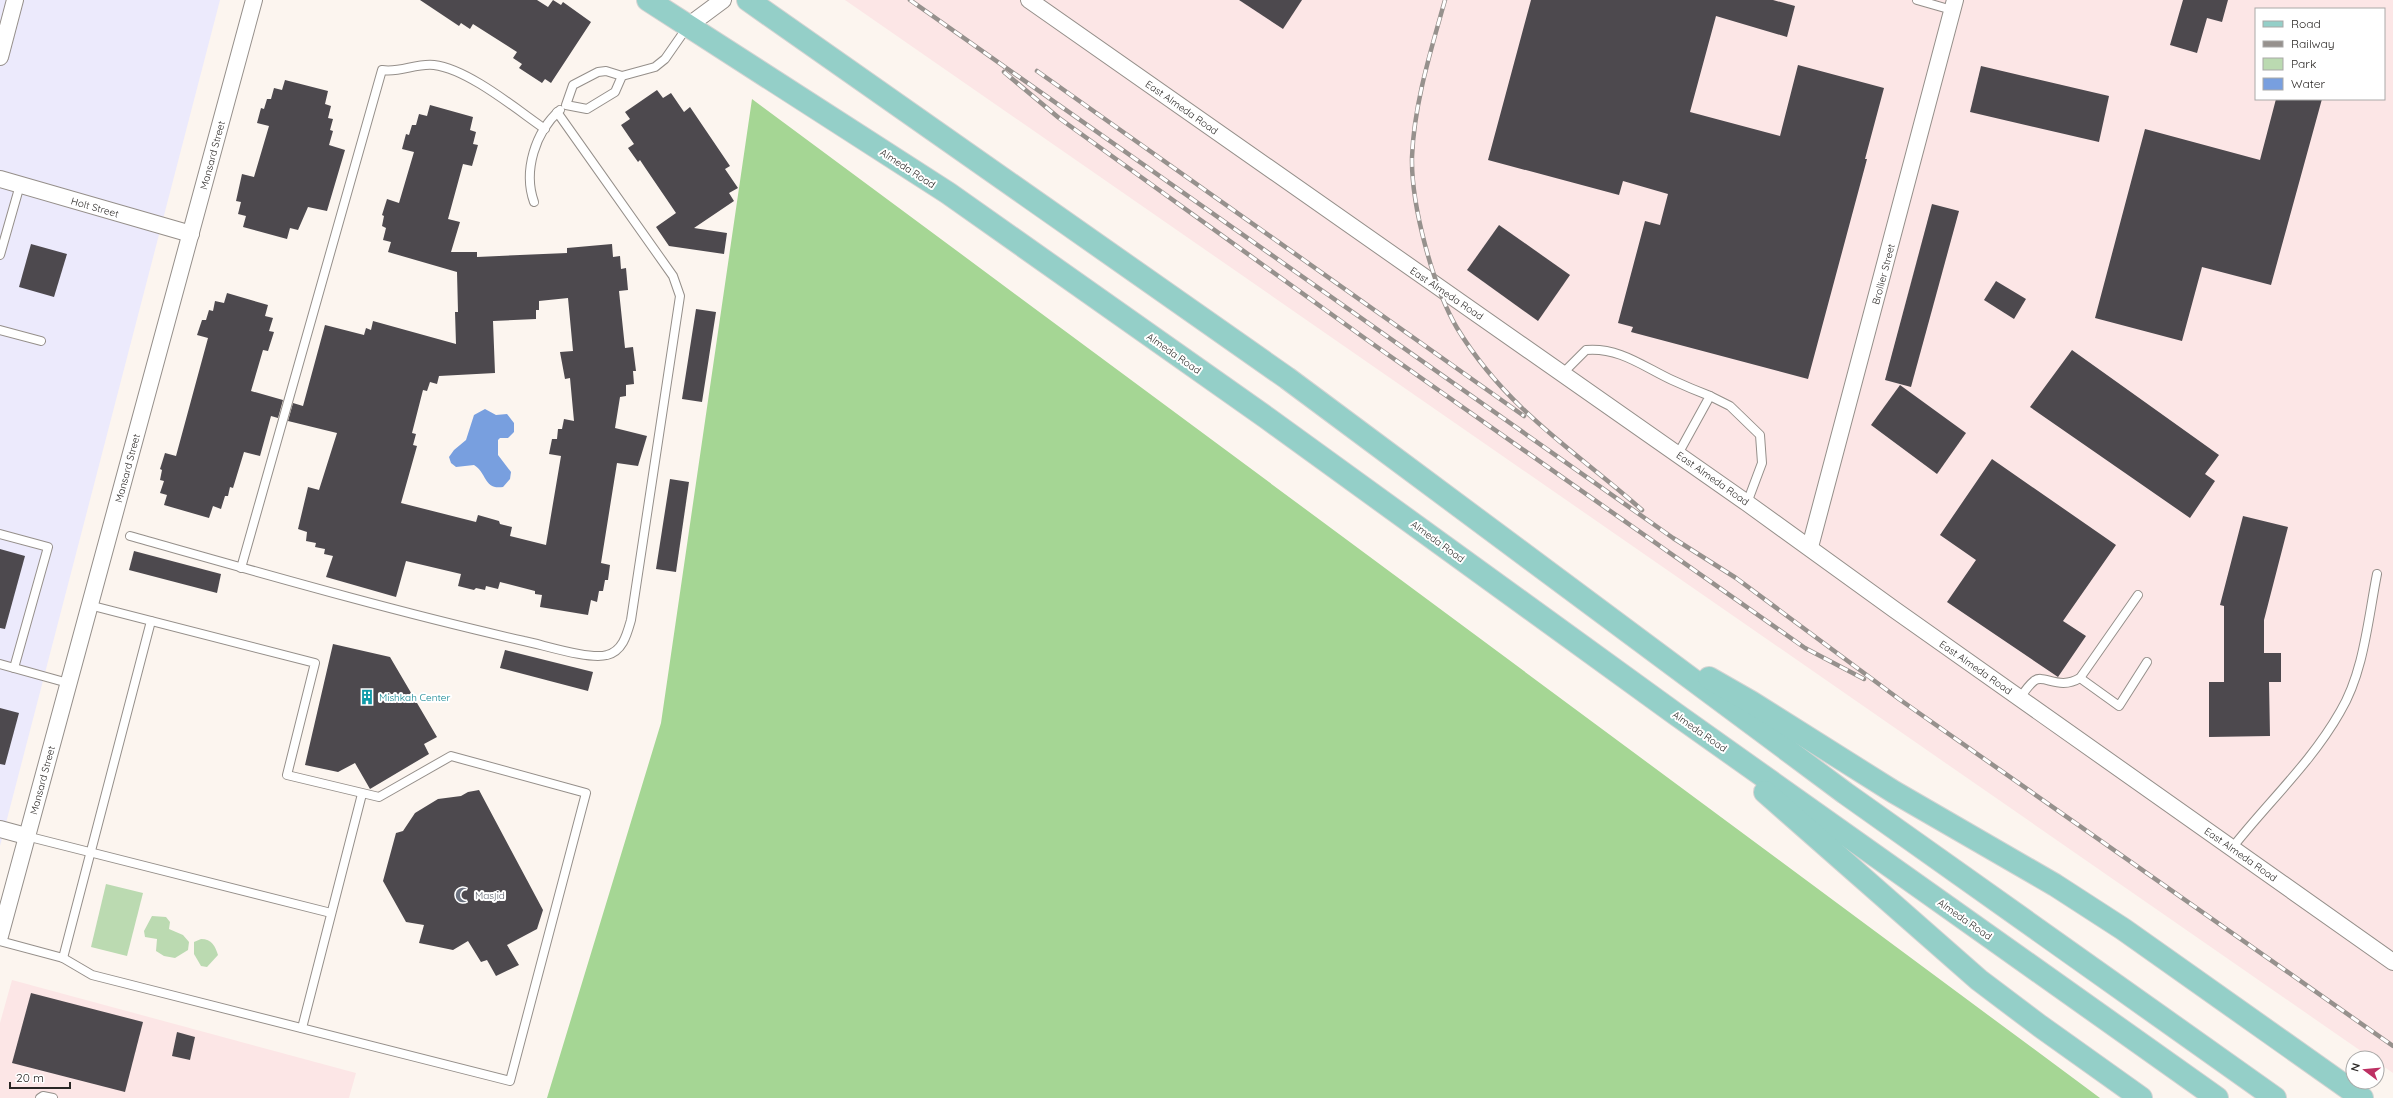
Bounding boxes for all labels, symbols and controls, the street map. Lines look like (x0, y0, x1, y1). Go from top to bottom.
legend (2255, 8, 2385, 100)
text: Road (2291, 16, 2321, 31)
text: Railway (2291, 36, 2335, 51)
text: Park (2291, 56, 2316, 71)
text: Water (2291, 76, 2326, 91)
street label: East Almeda Road (1143, 77, 1221, 137)
street label: Mansard Street (197, 119, 228, 191)
street label: Almeda Road (878, 146, 938, 191)
street label: Holt Street (70, 194, 121, 221)
street label: Brollier Street (1869, 242, 1898, 306)
street label: East Almeda Road (1408, 264, 1486, 323)
street label: Almeda Road (1144, 330, 1203, 377)
street label: Mansard Street (112, 432, 143, 504)
street label: East Almeda Road (1674, 448, 1752, 508)
street label: Almeda Road (1408, 518, 1467, 565)
street label: East Almeda Road (1937, 637, 2015, 697)
building icon: Mishkah Center (358, 688, 376, 706)
place label: Mishkah Center (379, 691, 451, 704)
street label: Almeda Road (1670, 708, 1729, 755)
street label: Mansard Street (27, 744, 58, 816)
street label: East Almeda Road (2202, 824, 2280, 884)
mosque icon: Masjid (454, 886, 472, 904)
place label: Masjid (475, 889, 505, 902)
street label: Almeda Road (1935, 896, 1994, 943)
north arrow (2345, 1050, 2385, 1090)
text: N (2348, 1061, 2363, 1073)
scale bar (10, 1064, 70, 1090)
text: 20 m (16, 1070, 44, 1085)

